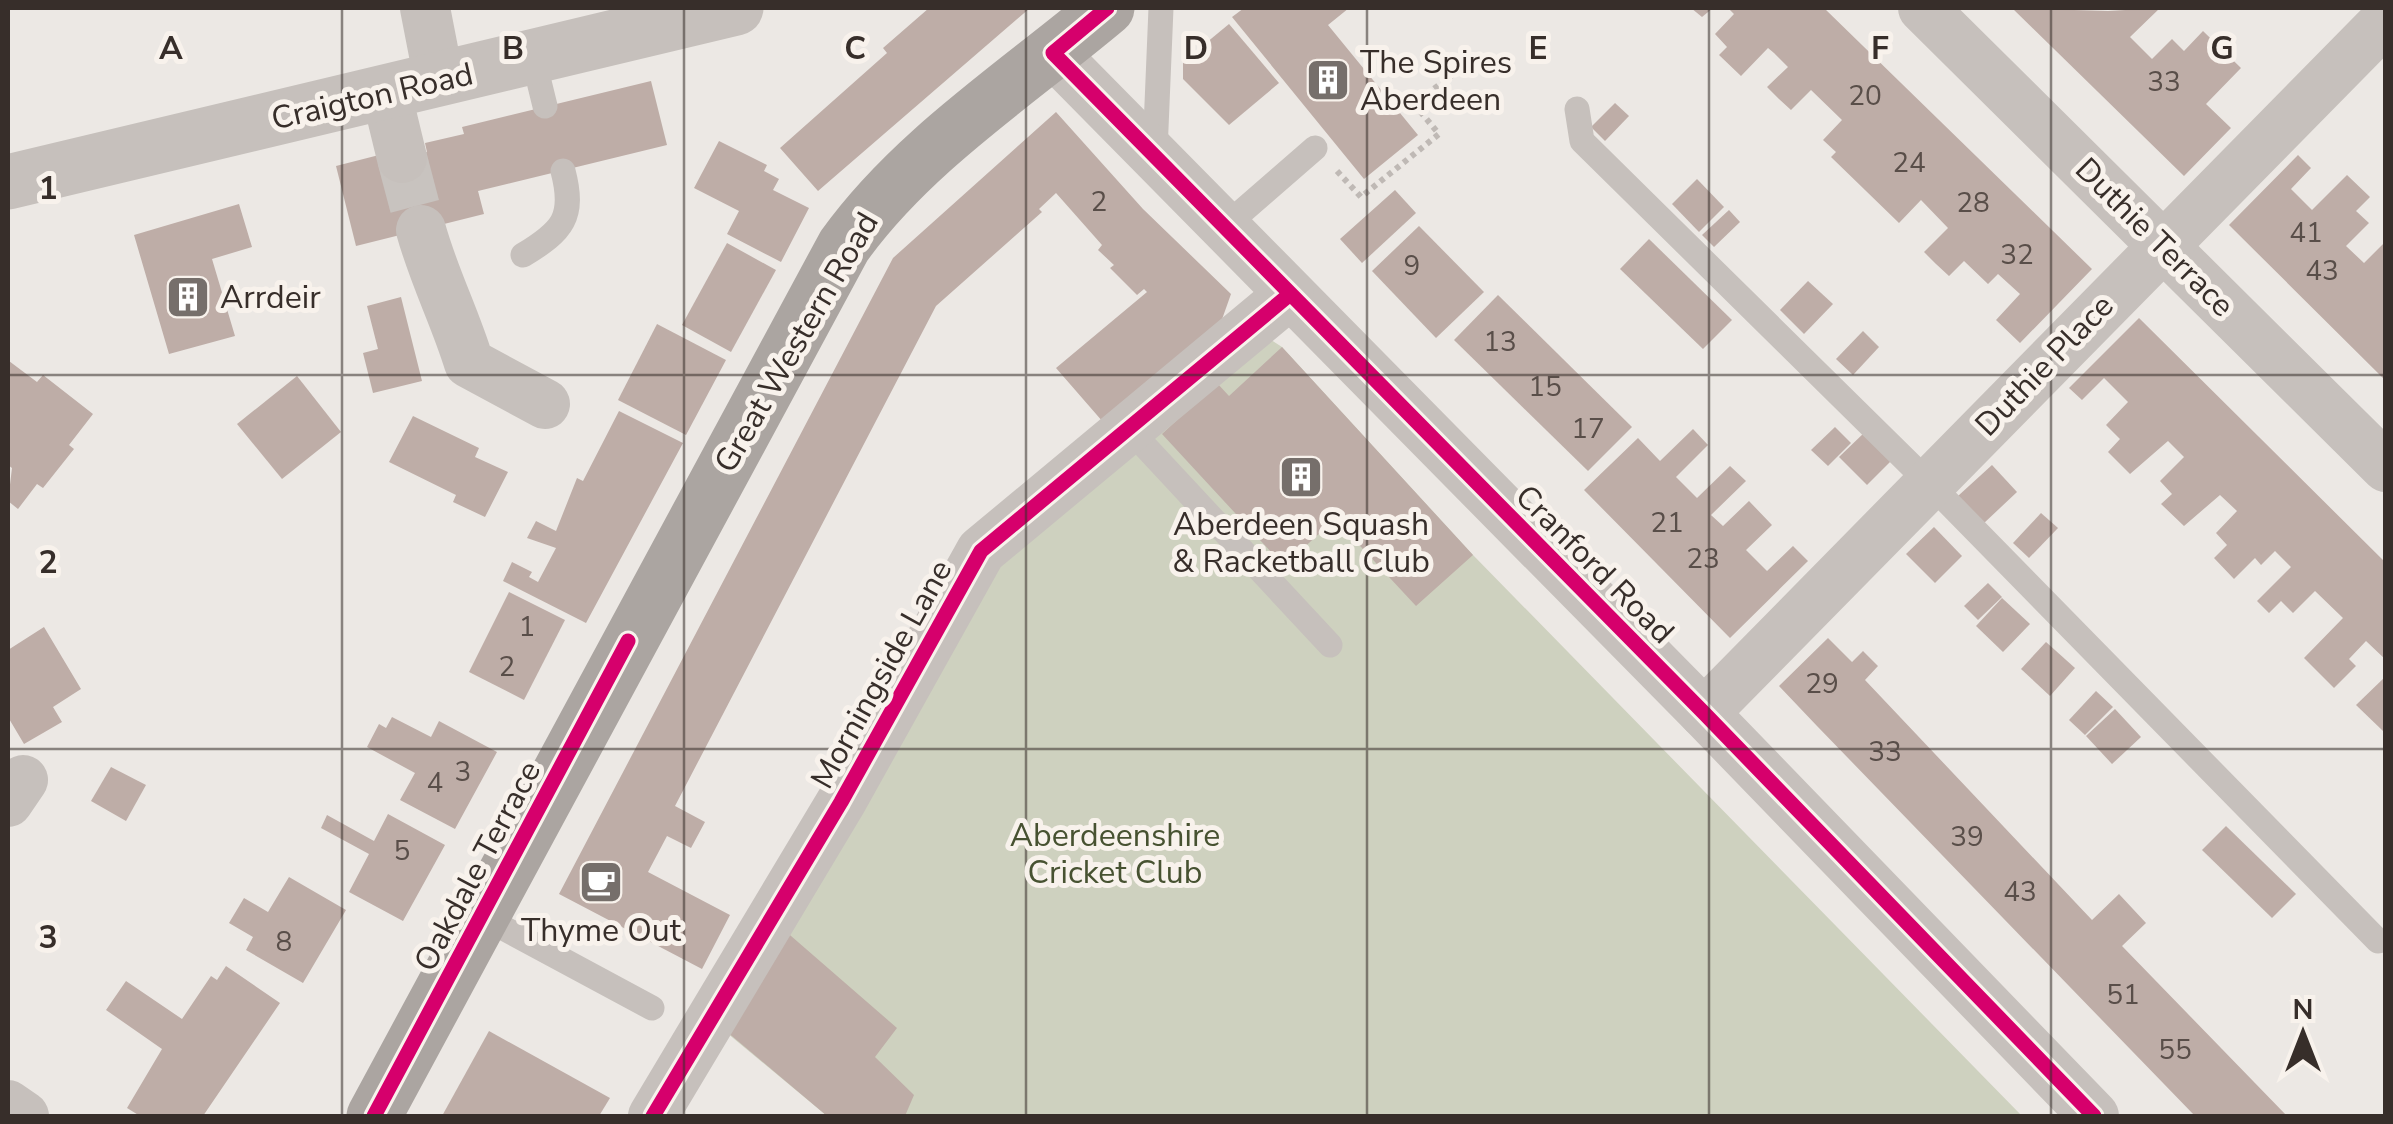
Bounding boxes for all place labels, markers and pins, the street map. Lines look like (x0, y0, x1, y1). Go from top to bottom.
place label: The Spires Aberdeen (1360, 41, 1512, 121)
building icon: The Spires Aberdeen (1305, 57, 1351, 103)
building icon: Arrdeir (165, 274, 211, 320)
place label: Arrdeir (220, 276, 321, 319)
building icon: Aberdeen Squash & Racketball Club (1278, 454, 1324, 500)
place label: Aberdeen Squash & Racketball Club (1172, 503, 1430, 583)
cafe icon: Thyme Out (578, 859, 624, 905)
place label: Thyme Out (521, 909, 682, 952)

